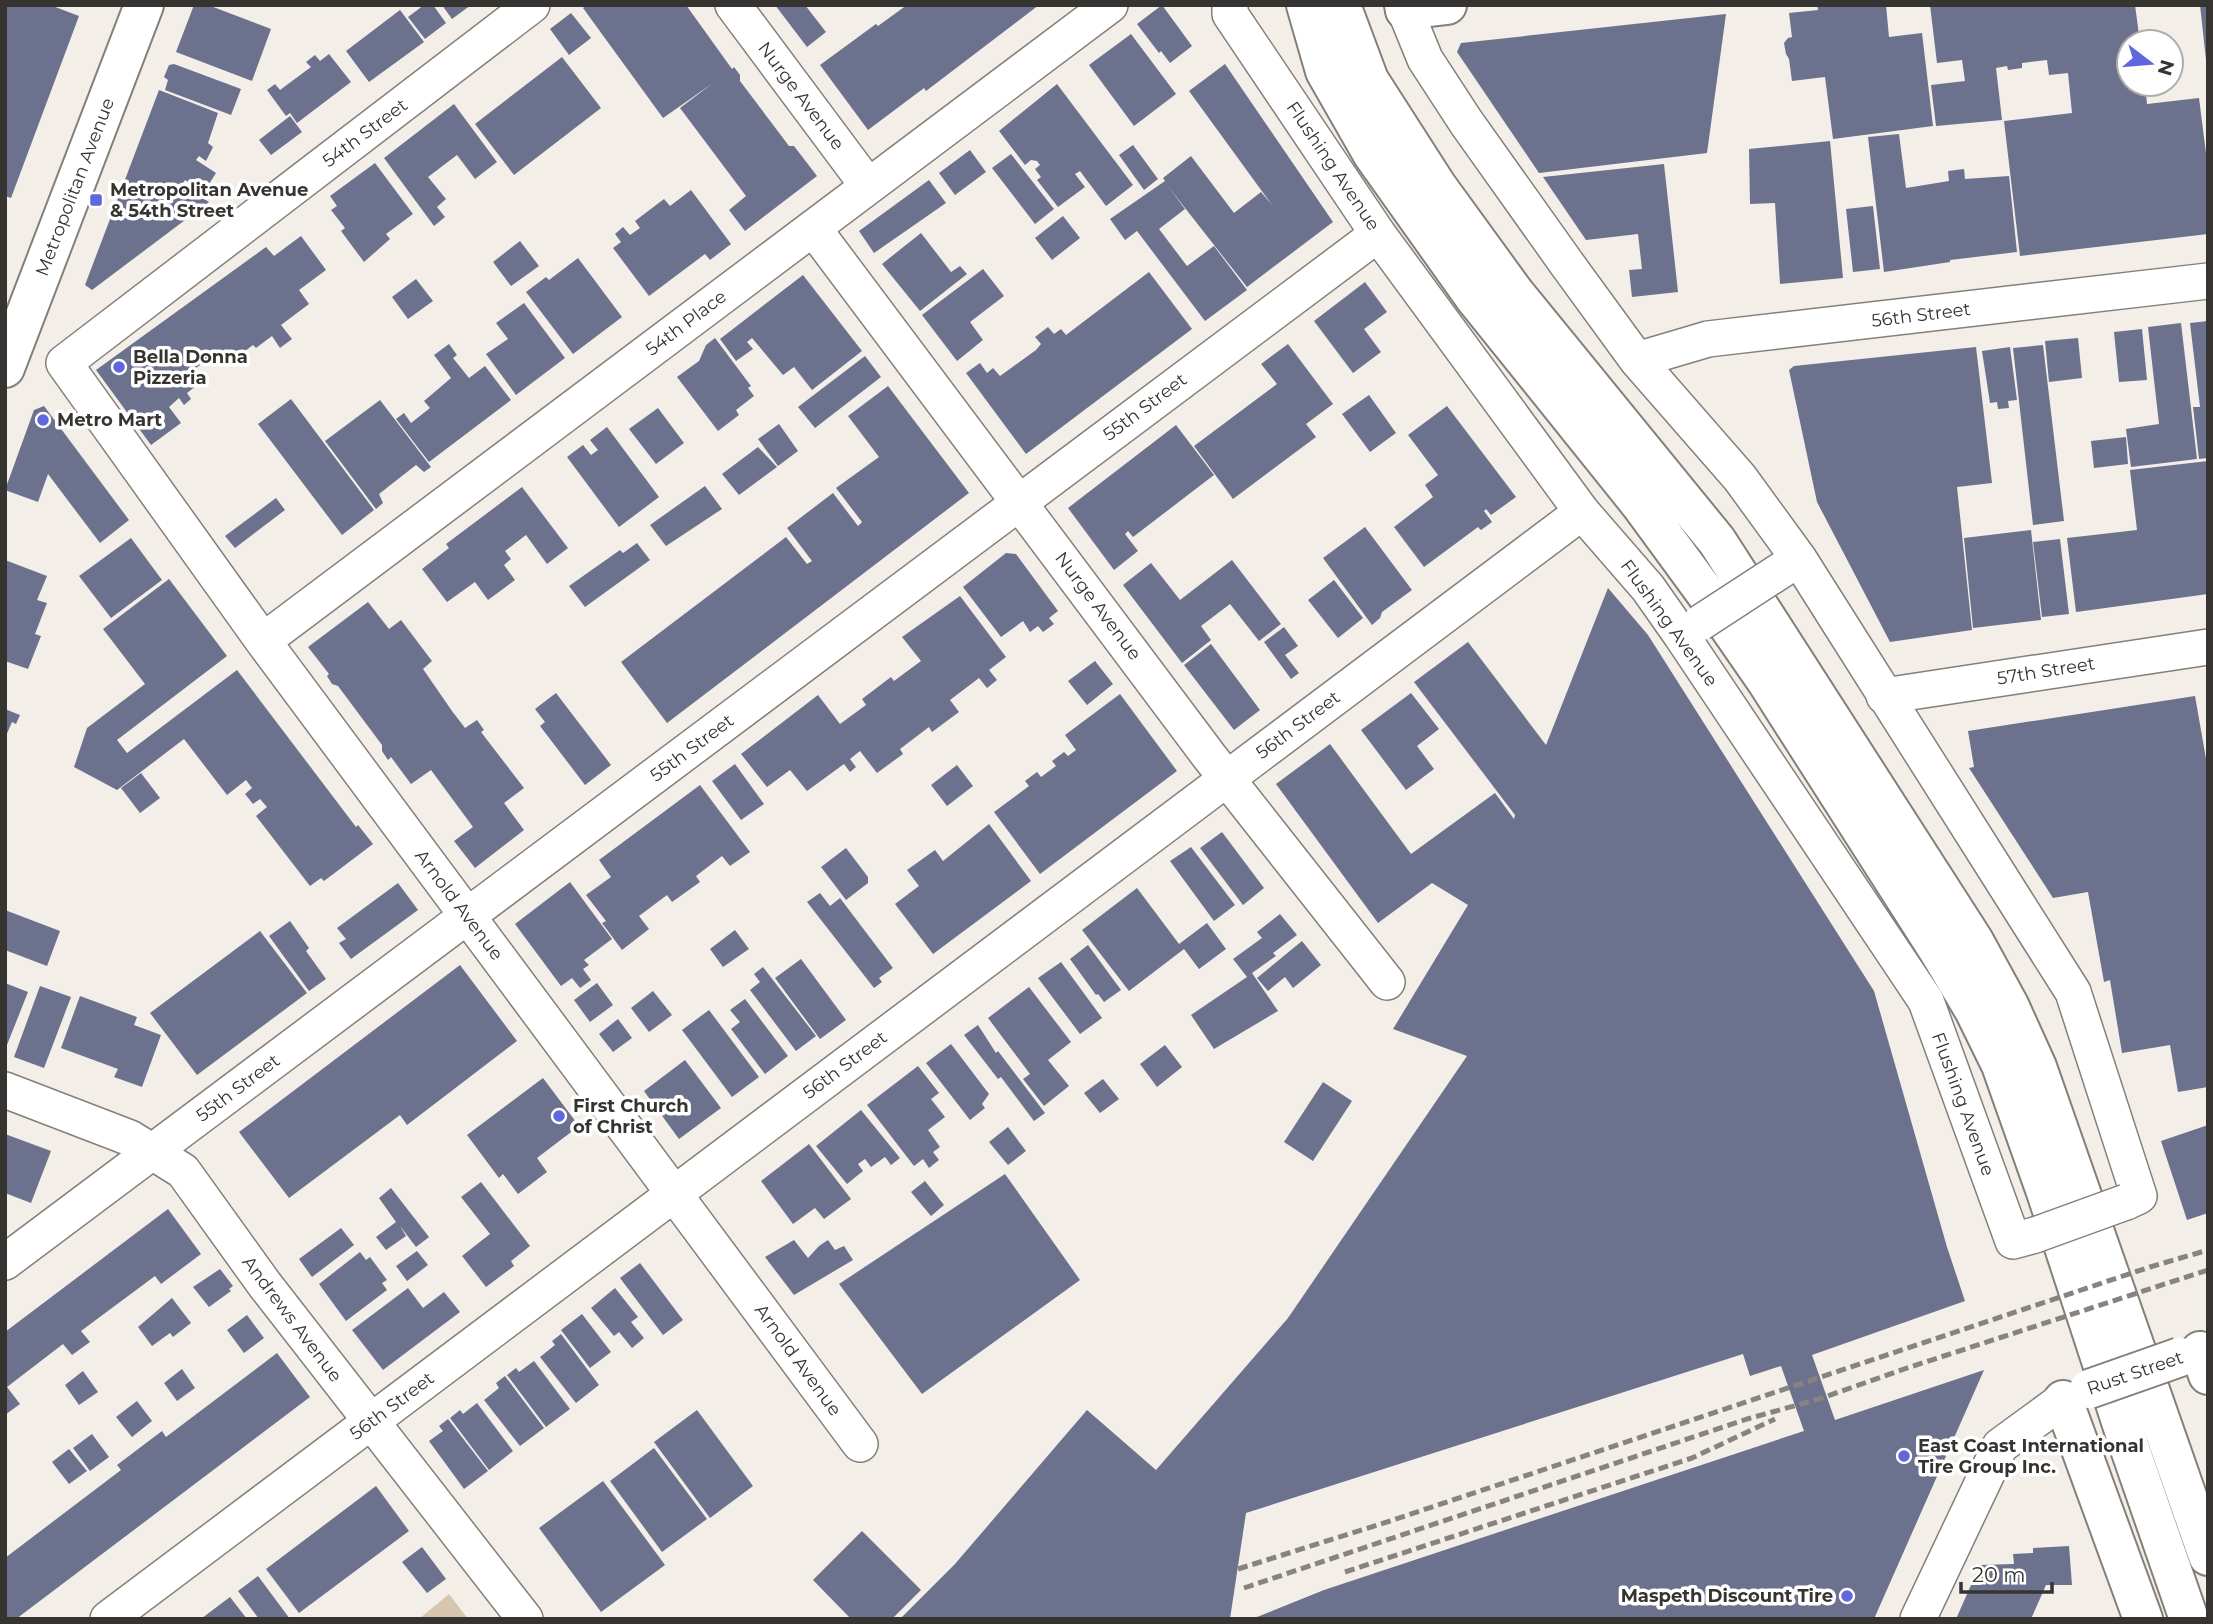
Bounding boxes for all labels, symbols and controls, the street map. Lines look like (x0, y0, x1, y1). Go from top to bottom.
north arrow (2115, 28, 2185, 98)
street label: Nurge Avenue (753, 38, 849, 154)
text: N (2153, 57, 2179, 78)
street label: 54th Street (318, 94, 412, 172)
street label: Metropolitan Avenue (31, 95, 119, 279)
street label: Flushing Avenue (1282, 97, 1384, 235)
place label: Metropolitan Avenue & 54th Street (110, 179, 308, 222)
marker: Metropolitan Avenue & 54th Street (88, 192, 104, 208)
street label: 54th Place (641, 285, 731, 361)
street label: 56th Street (1870, 298, 1972, 332)
place label: Bella Donna Pizzeria (133, 346, 248, 389)
marker: Bella Donna Pizzeria (111, 359, 127, 375)
street label: 55th Street (1099, 368, 1191, 446)
place label: Metro Mart (57, 409, 162, 431)
marker: Metro Mart (35, 412, 51, 428)
street label: Nurge Avenue (1050, 548, 1146, 664)
street label: Flushing Avenue (1616, 555, 1722, 691)
street label: 57th Street (1995, 652, 2097, 690)
street label: 56th Street (1252, 686, 1344, 764)
street label: 55th Street (646, 709, 738, 787)
street label: Arnold Avenue (410, 845, 508, 965)
street label: 56th Street (799, 1026, 891, 1104)
street label: Flushing Avenue (1927, 1029, 1999, 1179)
street label: 55th Street (192, 1049, 284, 1127)
place label: First Church of Christ (573, 1095, 689, 1138)
marker: First Church of Christ (551, 1108, 567, 1124)
street label: Andrews Avenue (237, 1252, 347, 1386)
street label: Arnold Avenue (750, 1300, 846, 1420)
street label: Rust Street (2084, 1346, 2186, 1400)
street label: 56th Street (346, 1367, 438, 1445)
place label: East Coast International Tire Group Inc. (1918, 1435, 2144, 1478)
marker: East Coast International Tire Group Inc. (1896, 1448, 1912, 1464)
scale bar (1961, 1550, 2052, 1594)
text: 20 m (1972, 1562, 2026, 1587)
place label: Maspeth Discount Tire (1621, 1585, 1833, 1607)
marker: Maspeth Discount Tire (1839, 1588, 1855, 1604)

